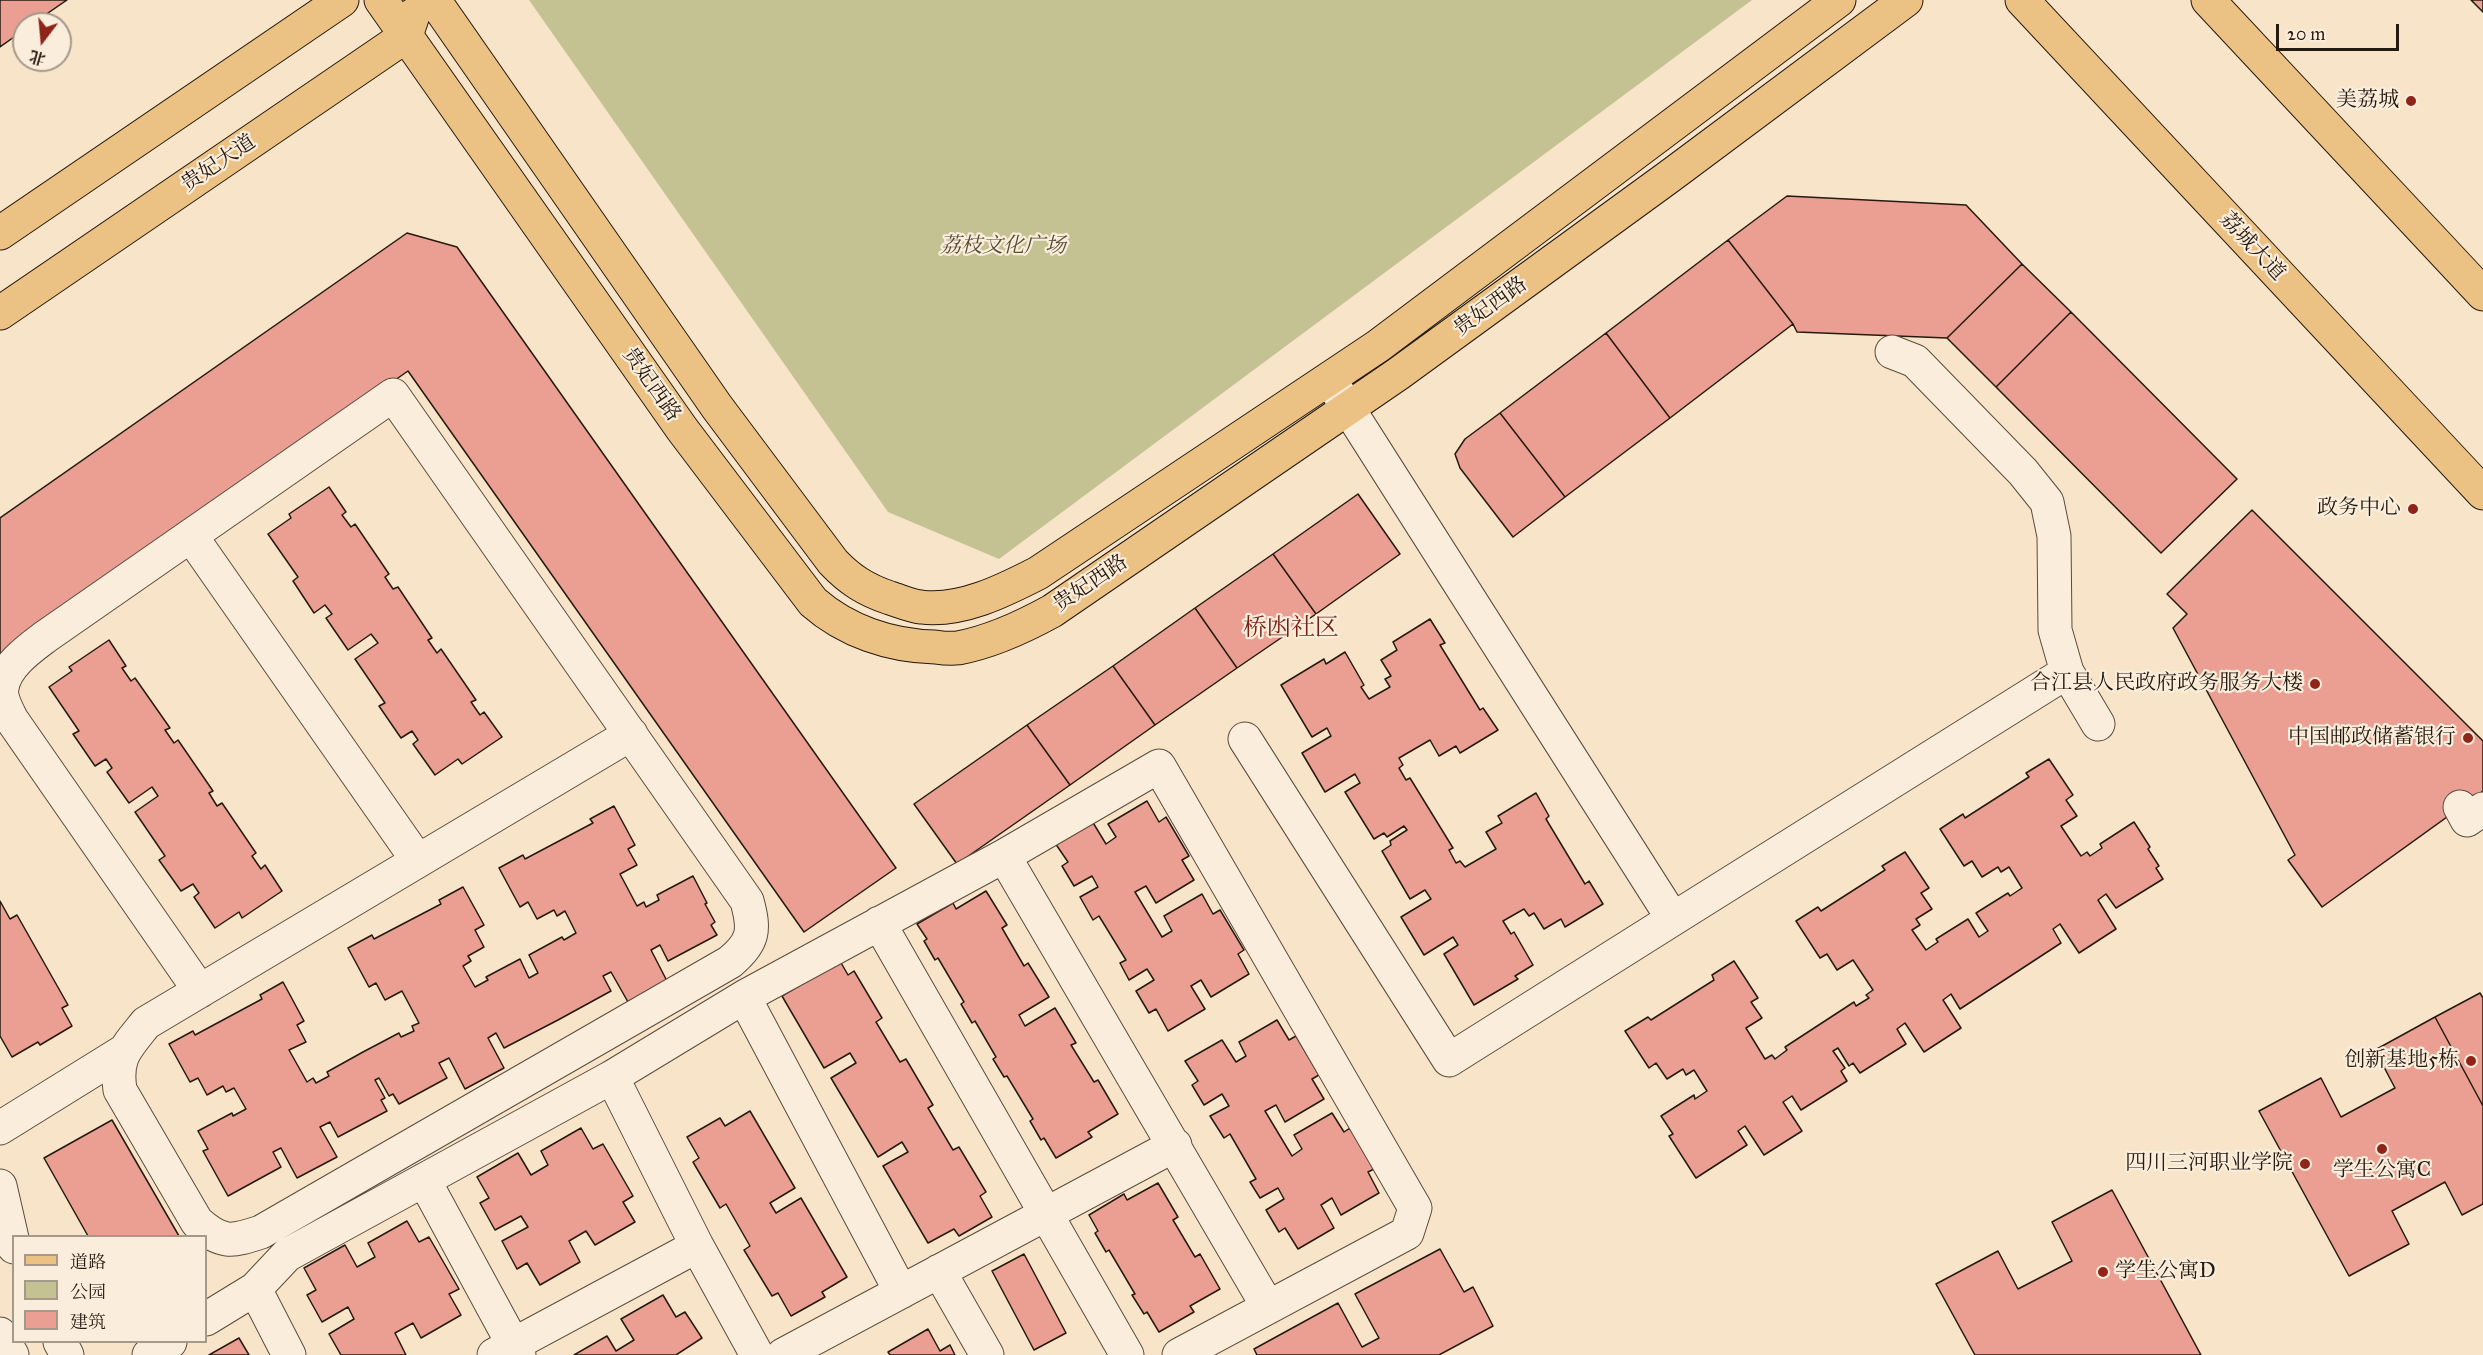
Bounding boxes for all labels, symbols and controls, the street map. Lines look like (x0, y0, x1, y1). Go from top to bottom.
north arrow (12, 12, 72, 72)
scale bar (2279, 12, 2402, 50)
text: 20 m (2287, 23, 2325, 45)
text: 北 (27, 47, 48, 69)
place label: 美荔城 (2336, 88, 2399, 114)
marker: 美荔城 (2404, 94, 2418, 108)
street label: 贵妃大道 (177, 130, 261, 198)
street label: 荔城大道 (2214, 208, 2290, 286)
park label: 荔枝文化广场 (940, 234, 1066, 260)
street label: 贵妃西路 (1450, 272, 1532, 342)
street label: 贵妃西路 (617, 343, 685, 427)
place label: 政务中心 (2317, 496, 2401, 522)
marker: 政务中心 (2406, 502, 2420, 516)
street label: 贵妃西路 (1049, 550, 1133, 618)
district label: 桥凼社区 (1243, 615, 1339, 643)
place label: 合江县人民政府政务服务大楼 (2030, 671, 2303, 697)
marker: 合江县人民政府政务服务大楼 (2308, 677, 2322, 691)
place label: 中国邮政储蓄银行 (2288, 725, 2456, 751)
marker: 中国邮政储蓄银行 (2461, 731, 2475, 745)
place label: 创新基地5栋 (2344, 1048, 2459, 1074)
marker: 创新基地5栋 (2464, 1054, 2478, 1068)
marker: 学生公寓C (2375, 1142, 2389, 1156)
place label: 四川三河职业学院 (2125, 1151, 2293, 1177)
marker: 四川三河职业学院 (2298, 1157, 2312, 1171)
place label: 学生公寓C (2333, 1158, 2431, 1184)
legend (12, 1235, 207, 1343)
text: 道路 (70, 1251, 106, 1273)
place label: 学生公寓D (2115, 1259, 2216, 1285)
marker: 学生公寓D (2096, 1265, 2110, 1279)
text: 公园 (70, 1281, 106, 1303)
text: 建筑 (70, 1311, 106, 1333)

